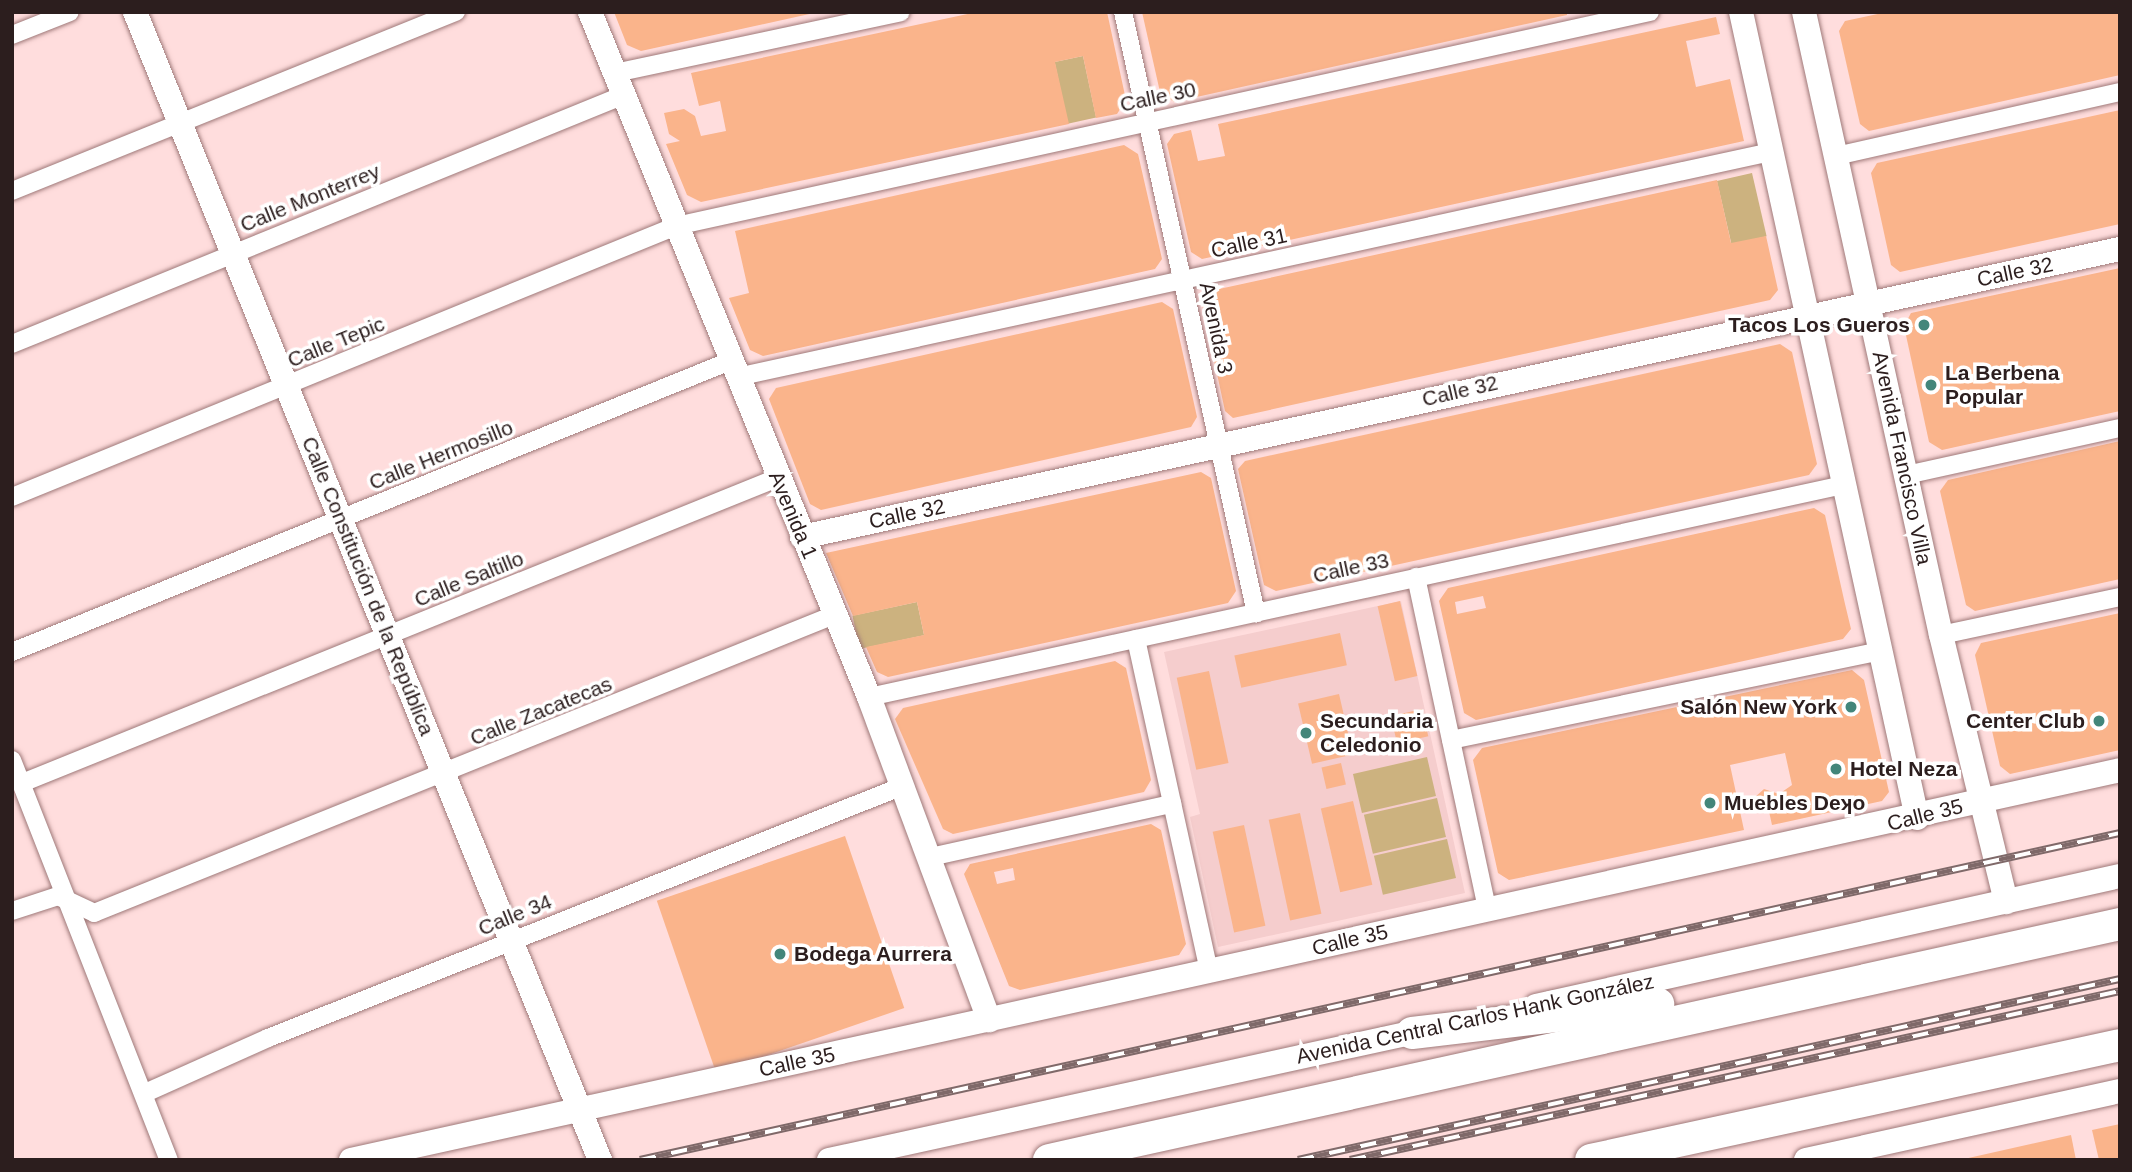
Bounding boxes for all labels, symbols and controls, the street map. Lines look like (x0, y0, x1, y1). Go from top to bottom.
street label: Calle 30 (1118, 77, 1198, 117)
street label: Calle Monterrey (237, 159, 383, 237)
street label: Calle 31 (1209, 223, 1289, 263)
street label: Calle 32 (1975, 252, 2055, 292)
street label: Avenida 3 (1194, 280, 1238, 376)
street label: Calle Tepic (284, 311, 388, 373)
place label: Tacos Los Gueros (1728, 312, 1910, 338)
marker: Tacos Los Gueros (1916, 317, 1932, 333)
street label: Avenida Francisco Villa (1867, 349, 1937, 567)
place label: La Berbena Popular (1945, 360, 2059, 410)
street label: Calle 32 (1420, 370, 1500, 412)
marker: La Berbena Popular (1923, 377, 1939, 393)
street label: Calle Hermosillo (365, 415, 517, 495)
street label: Calle Constitución de la República (296, 433, 440, 739)
street label: Avenida 1 (763, 467, 823, 563)
street label: Calle 32 (867, 494, 947, 534)
street label: Calle Saltillo (411, 546, 527, 612)
street label: Calle 33 (1311, 548, 1391, 588)
street label: Calle Zacatecas (466, 671, 616, 751)
place label: Salón New York (1680, 694, 1837, 720)
marker: Salón New York (1843, 699, 1859, 715)
place label: Secundaria Celedonio (1320, 708, 1433, 758)
place label: Center Club (1966, 708, 2085, 734)
marker: Center Club (2091, 713, 2107, 729)
marker: Secundaria Celedonio (1298, 725, 1314, 741)
place label: Hotel Neza (1850, 756, 1957, 782)
marker: Hotel Neza (1828, 761, 1844, 777)
place label: Muebles Deʞo (1724, 790, 1865, 816)
street label: Calle 35 (1885, 793, 1965, 837)
marker: Muebles Deʞo (1702, 795, 1718, 811)
street label: Calle 34 (475, 889, 555, 941)
street label: Calle 35 (1310, 919, 1390, 961)
place label: Bodega Aurrera (794, 941, 953, 967)
marker: Bodega Aurrera (772, 946, 788, 962)
street label: Avenida Central Carlos Hank González (1294, 969, 1656, 1069)
street label: Calle 35 (757, 1042, 837, 1082)

